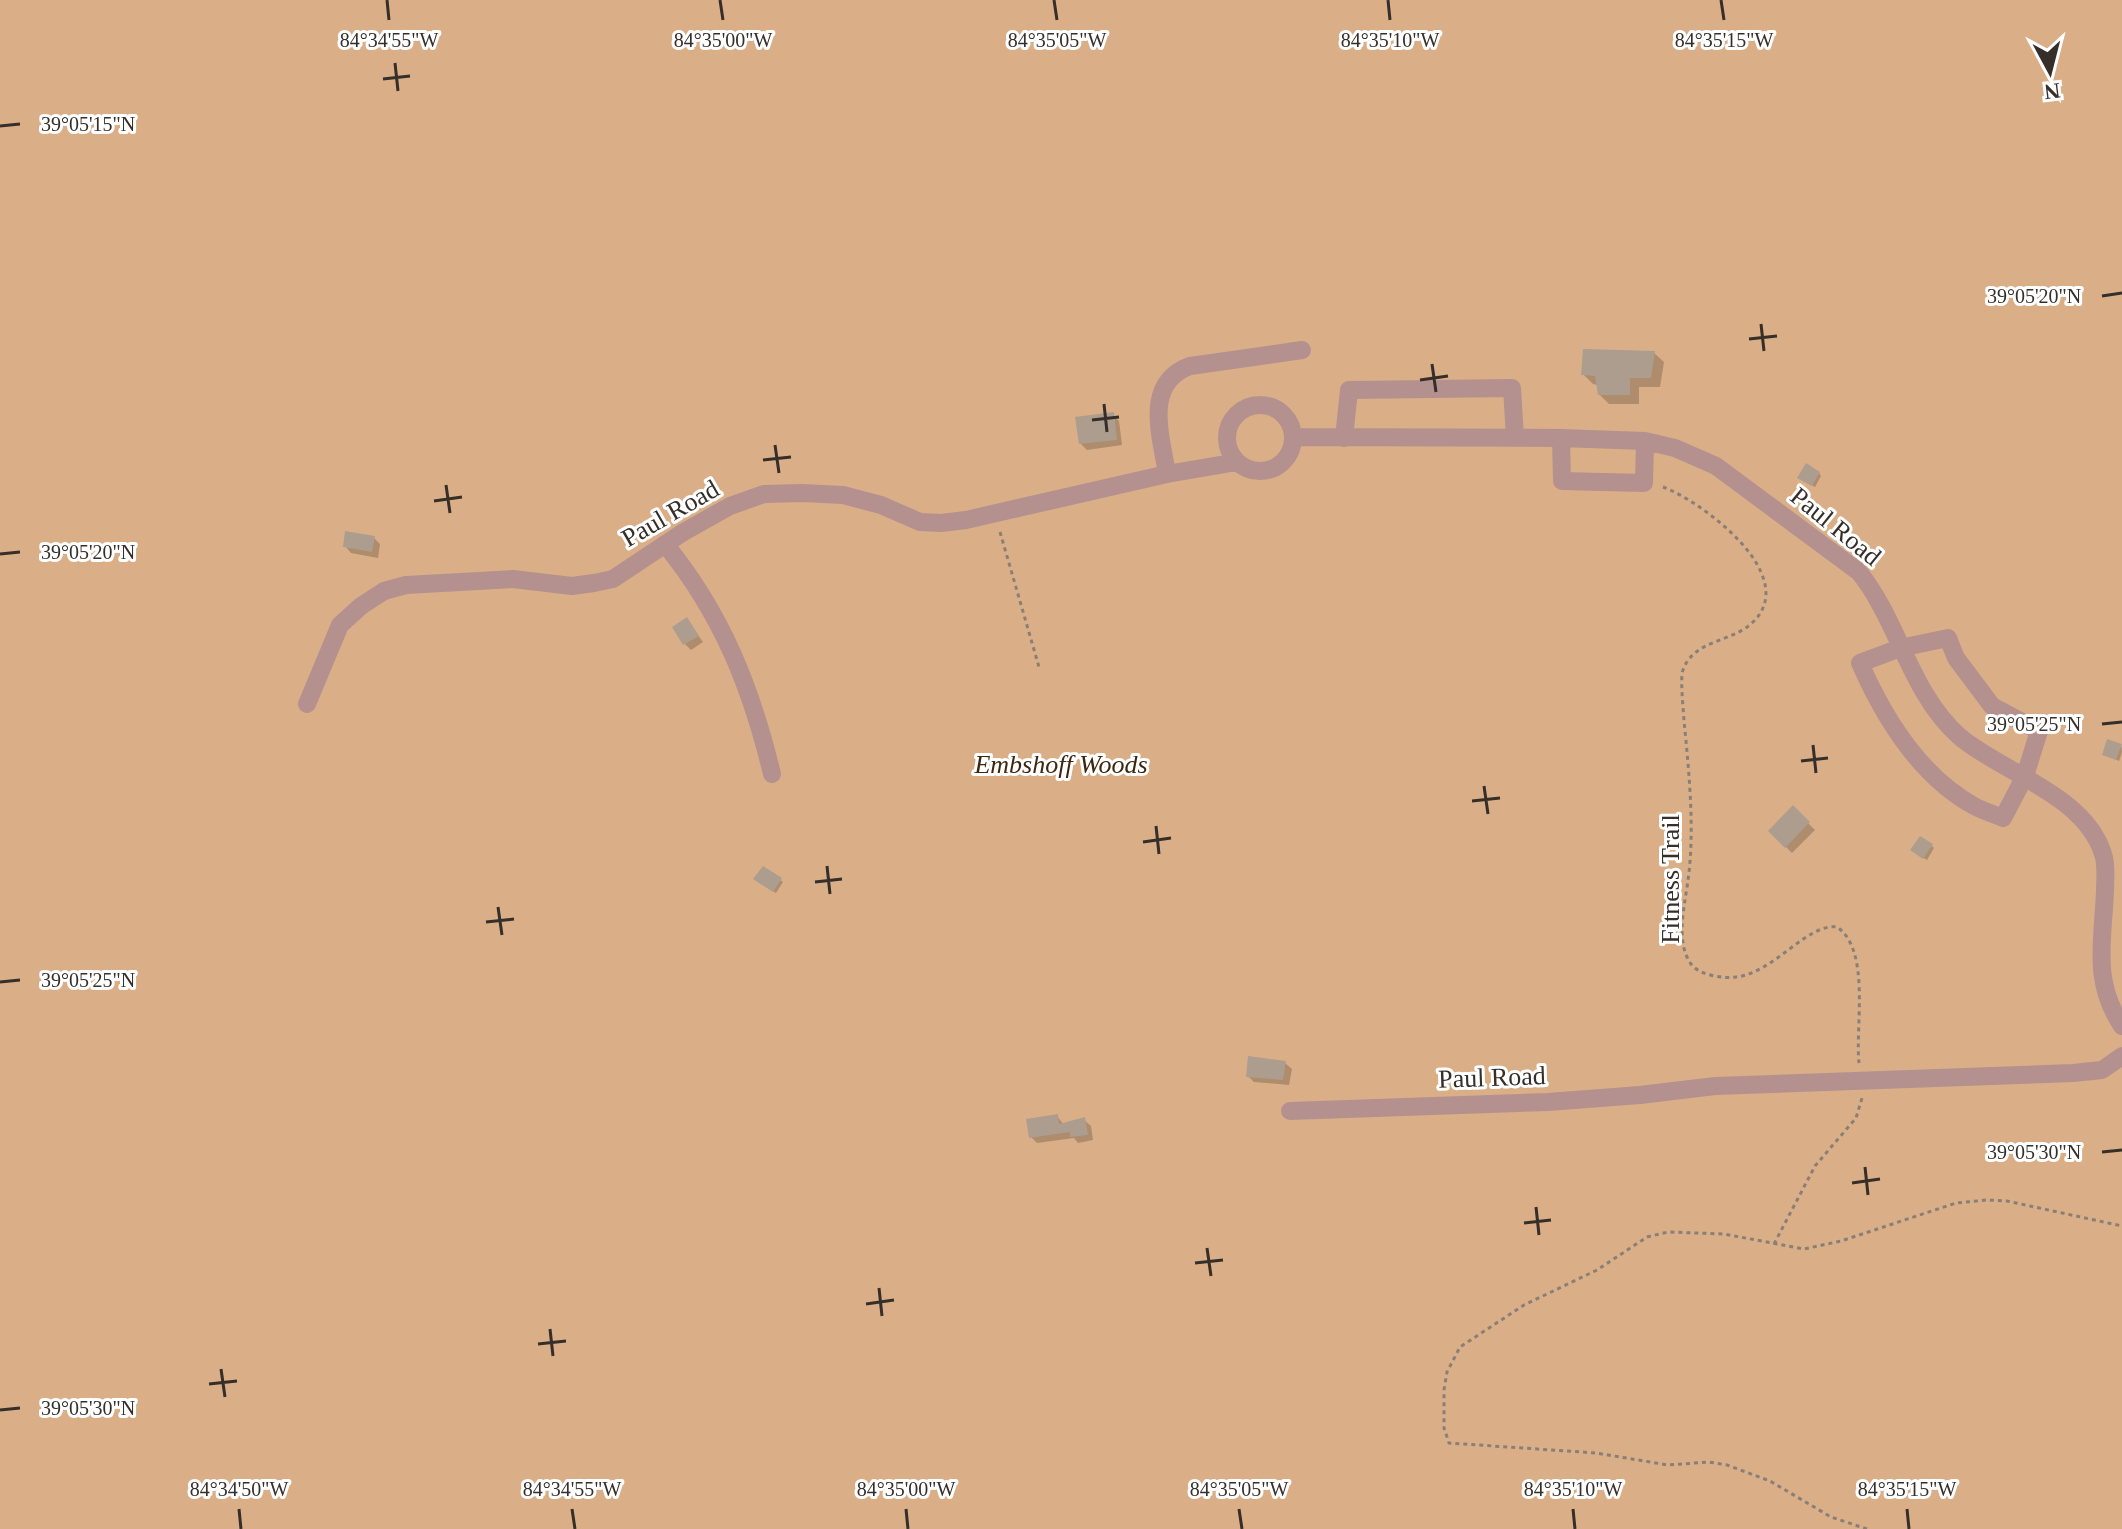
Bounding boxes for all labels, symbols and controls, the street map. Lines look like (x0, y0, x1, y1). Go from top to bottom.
text: 84°34'55"W (340, 29, 438, 51)
text: 84°35'00"W (674, 29, 772, 51)
text: 84°35'05"W (1008, 29, 1106, 51)
text: 84°35'10"W (1341, 29, 1439, 51)
text: 84°35'15"W (1675, 29, 1773, 51)
north arrow (2010, 32, 2090, 112)
text: N (2043, 78, 2062, 105)
text: 39°05'15"N (41, 113, 135, 135)
text: 39°05'20"N (1987, 285, 2081, 307)
street label: Paul Road (616, 474, 724, 553)
street label: Paul Road (1785, 481, 1887, 572)
text: 39°05'20"N (41, 541, 135, 563)
text: 39°05'25"N (1987, 713, 2081, 735)
park label: Embshoff Woods (973, 750, 1148, 779)
street label: Fitness Trail (1656, 814, 1685, 944)
text: 39°05'25"N (41, 969, 135, 991)
street label: Paul Road (1438, 1061, 1546, 1094)
text: 39°05'30"N (1987, 1141, 2081, 1163)
text: 39°05'30"N (41, 1397, 135, 1419)
text: 84°34'50"W (190, 1478, 288, 1500)
text: 84°34'55"W (523, 1478, 621, 1500)
text: 84°35'00"W (857, 1478, 955, 1500)
text: 84°35'05"W (1190, 1478, 1288, 1500)
text: 84°35'10"W (1524, 1478, 1622, 1500)
text: 84°35'15"W (1858, 1478, 1956, 1500)

